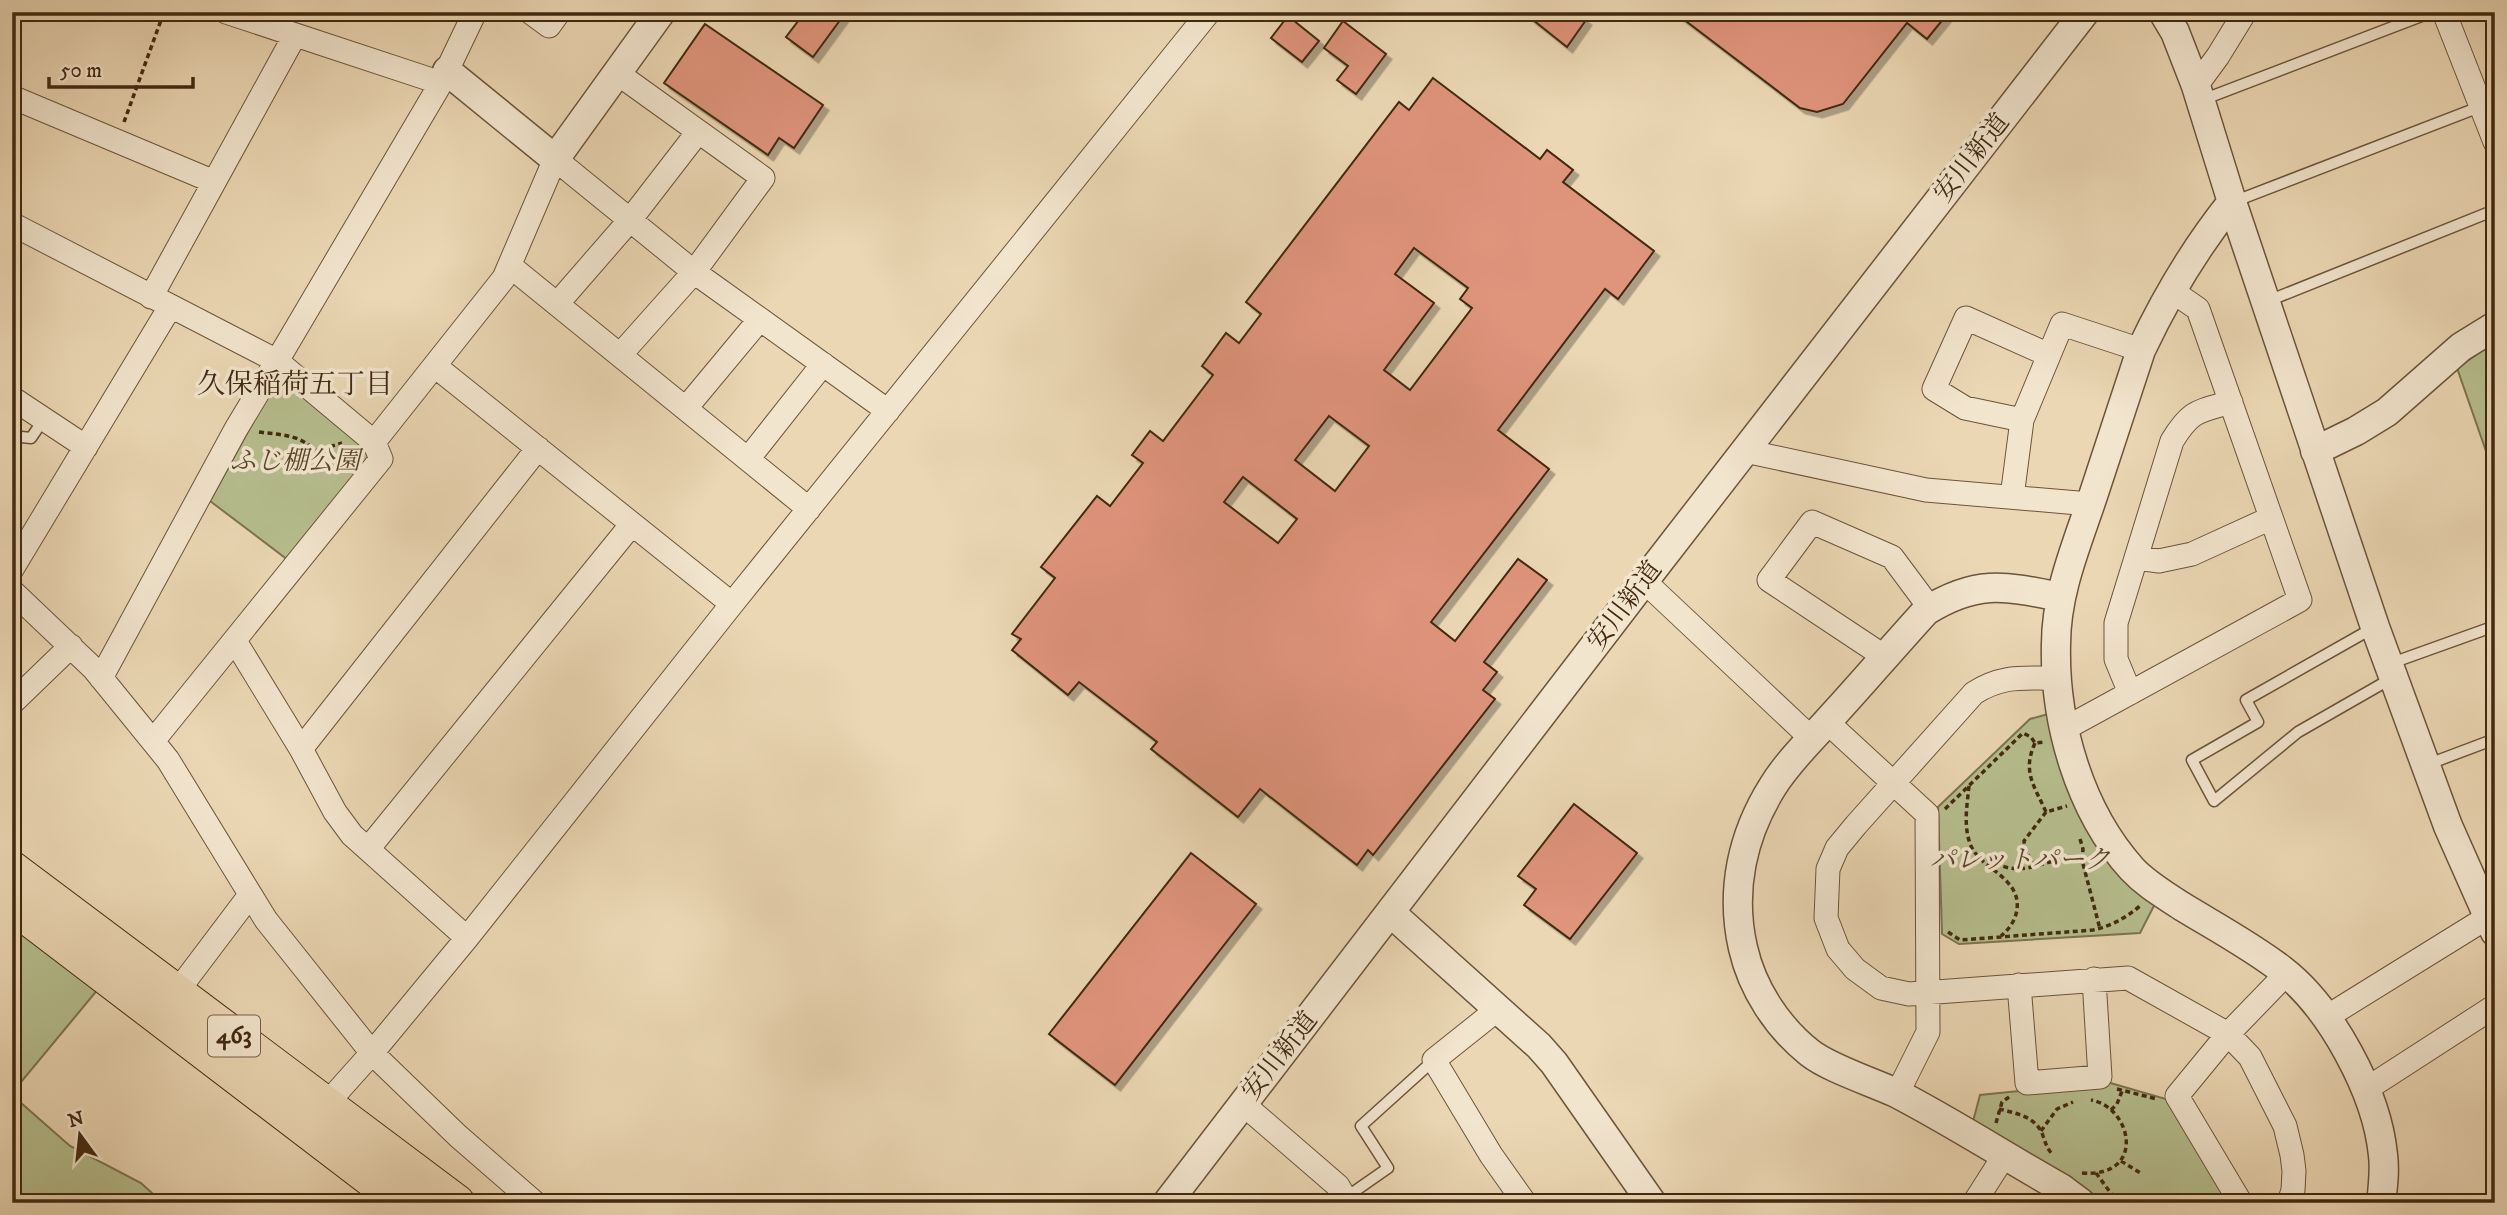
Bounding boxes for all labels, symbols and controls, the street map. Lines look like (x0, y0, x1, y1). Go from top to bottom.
scale bar (49, 46, 192, 90)
text: 50 m (60, 58, 102, 84)
street label: 安川新道 (1927, 107, 2017, 209)
district label: 久保稲荷五丁目 (197, 367, 393, 402)
park label: ふじ棚公園 (230, 445, 364, 478)
street label: 安川新道 (1581, 555, 1669, 657)
park label: パレットパーク (1929, 844, 2111, 877)
street label: 安川新道 (1235, 1005, 1325, 1107)
road number: 463 (208, 1016, 260, 1056)
north arrow (46, 1100, 116, 1170)
text: N (65, 1107, 87, 1133)

